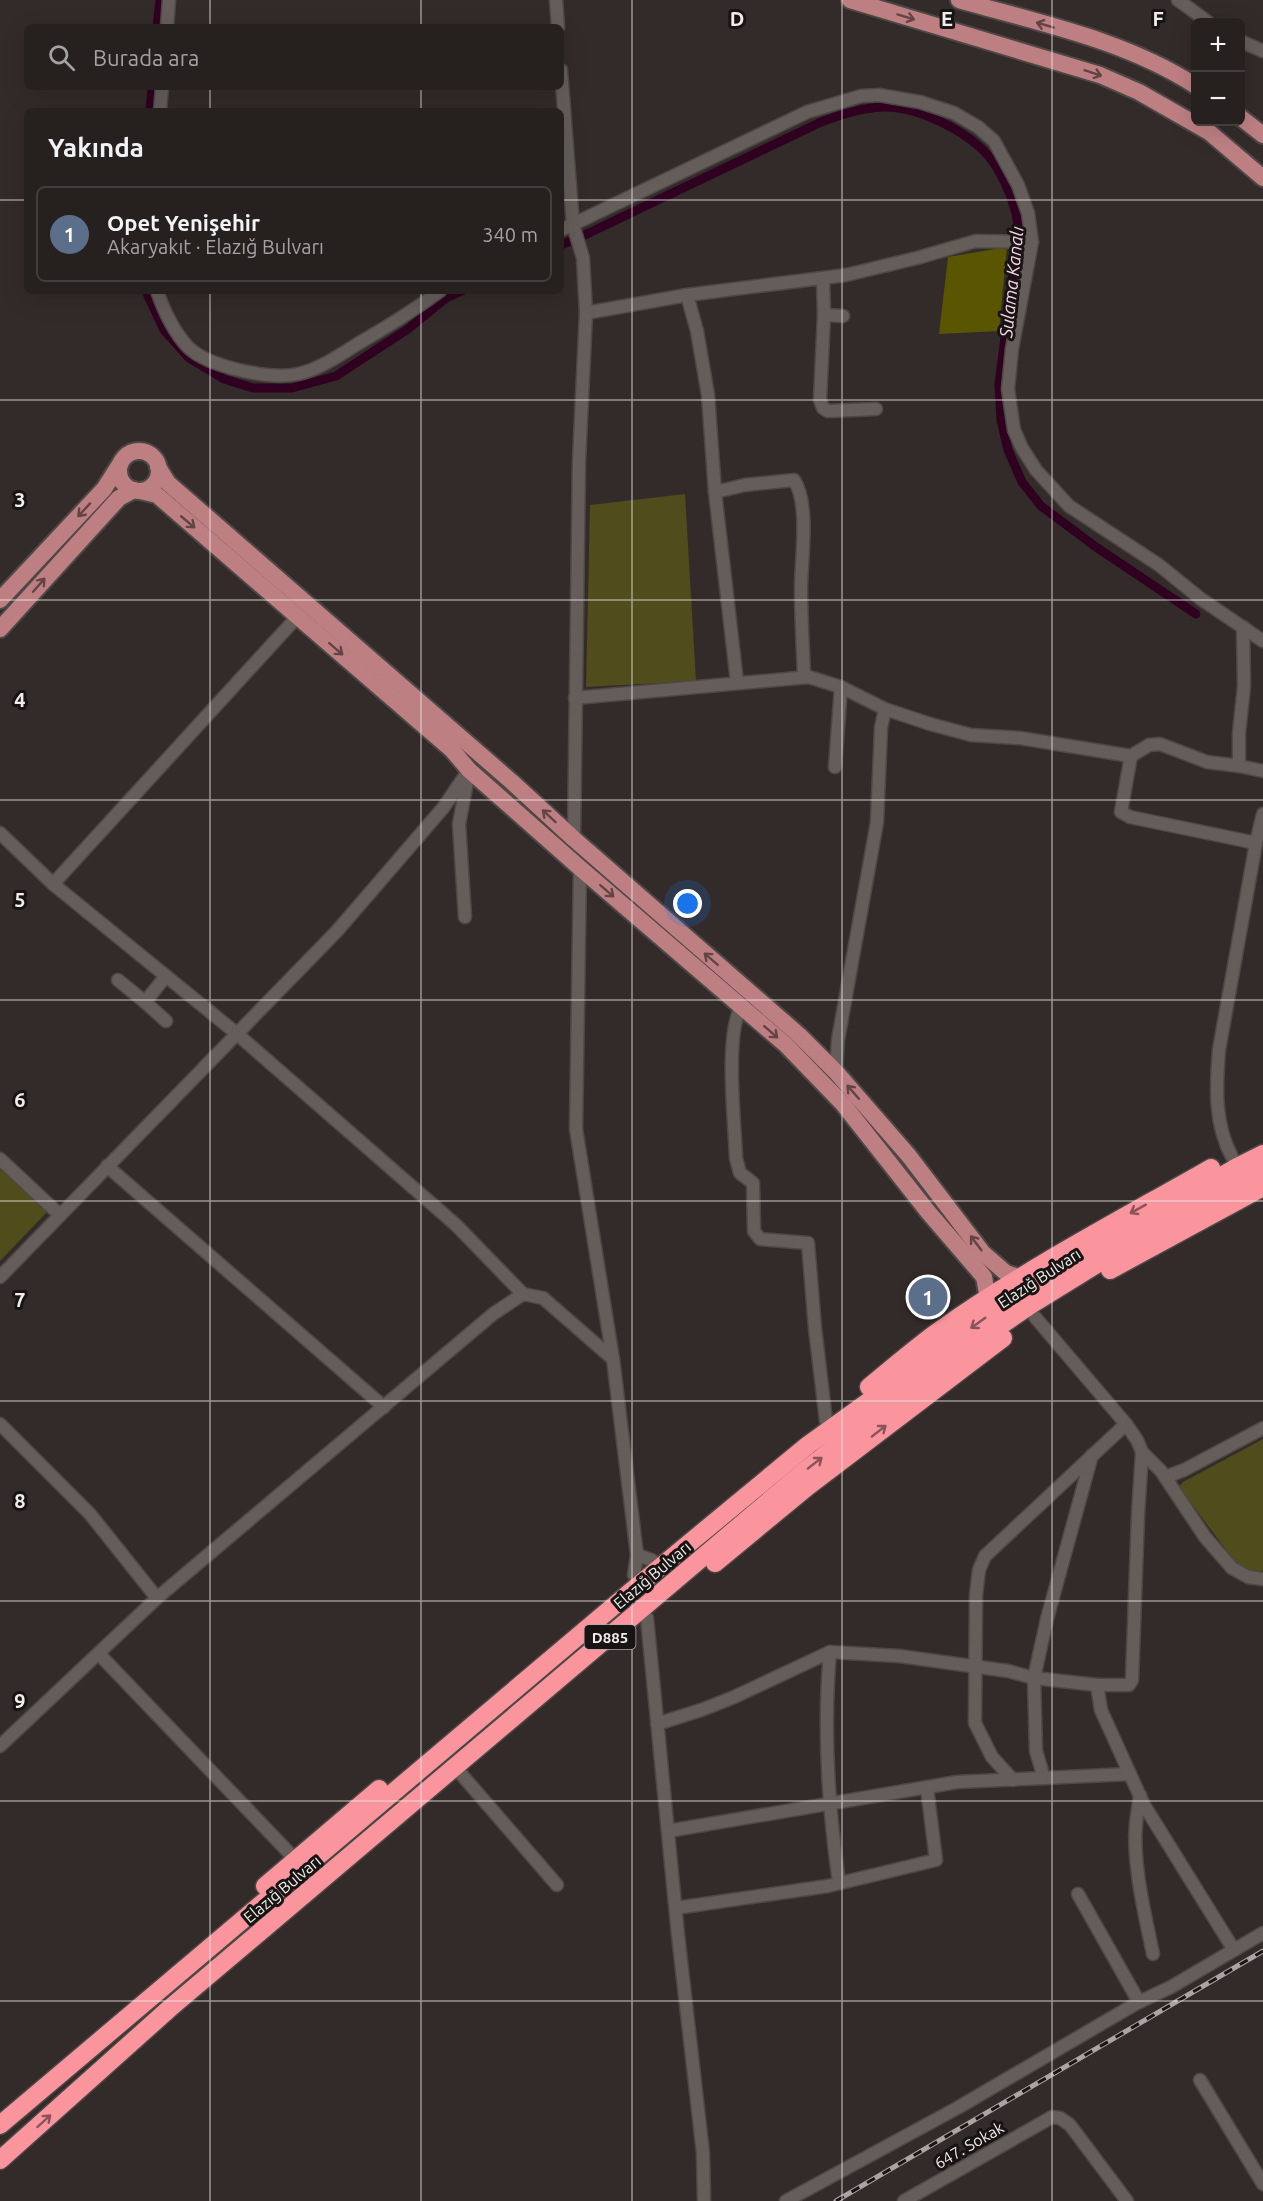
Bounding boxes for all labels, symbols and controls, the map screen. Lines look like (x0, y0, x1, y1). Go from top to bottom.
text: D (730, 7, 744, 30)
text: E (941, 7, 953, 30)
text: F (1152, 7, 1164, 30)
one-way arrow (896, 12, 915, 23)
map controls (1191, 18, 1245, 126)
button: + (1191, 18, 1245, 72)
one-way arrow (1036, 19, 1055, 30)
search box (24, 24, 564, 90)
icon: search (45, 41, 78, 74)
text: Burada ara (93, 45, 199, 70)
one-way arrow (1083, 68, 1102, 79)
button: − (1191, 72, 1245, 126)
text: Yakında (48, 133, 144, 162)
text: Opet Yenişehir (107, 210, 260, 235)
text: 1 (64, 223, 75, 246)
text: 340 m (482, 223, 538, 246)
water label: Sulama Kanalı (995, 225, 1027, 340)
text: Akaryakıt · Elazığ Bulvarı (107, 235, 324, 258)
text: 3 (14, 488, 26, 511)
one-way arrow (77, 503, 92, 518)
one-way arrow (180, 515, 195, 529)
one-way arrow (32, 578, 46, 593)
one-way arrow (329, 642, 344, 656)
text: 4 (14, 688, 26, 711)
one-way arrow (542, 809, 557, 823)
one-way arrow (599, 884, 614, 898)
text: 5 (14, 888, 26, 911)
your location (673, 889, 702, 918)
one-way arrow (704, 952, 719, 966)
one-way arrow (763, 1025, 778, 1039)
one-way arrow (846, 1085, 860, 1100)
text: 6 (14, 1088, 26, 1111)
one-way arrow (1130, 1203, 1147, 1215)
one-way arrow (969, 1236, 982, 1252)
street label: Elazığ Bulvarı (994, 1245, 1084, 1311)
pin: 1 (908, 1274, 948, 1320)
text: 7 (14, 1288, 26, 1311)
one-way arrow (970, 1317, 986, 1329)
one-way arrow (870, 1425, 886, 1438)
one-way arrow (807, 1457, 823, 1470)
text: 8 (14, 1489, 26, 1512)
street label: Elazığ Bulvarı (610, 1538, 694, 1612)
road number: D885 (584, 1625, 636, 1649)
text: 9 (14, 1689, 26, 1712)
street label: Elazığ Bulvarı (240, 1852, 324, 1926)
one-way arrow (36, 2114, 51, 2128)
street label: 647. Sokak (931, 2118, 1007, 2172)

